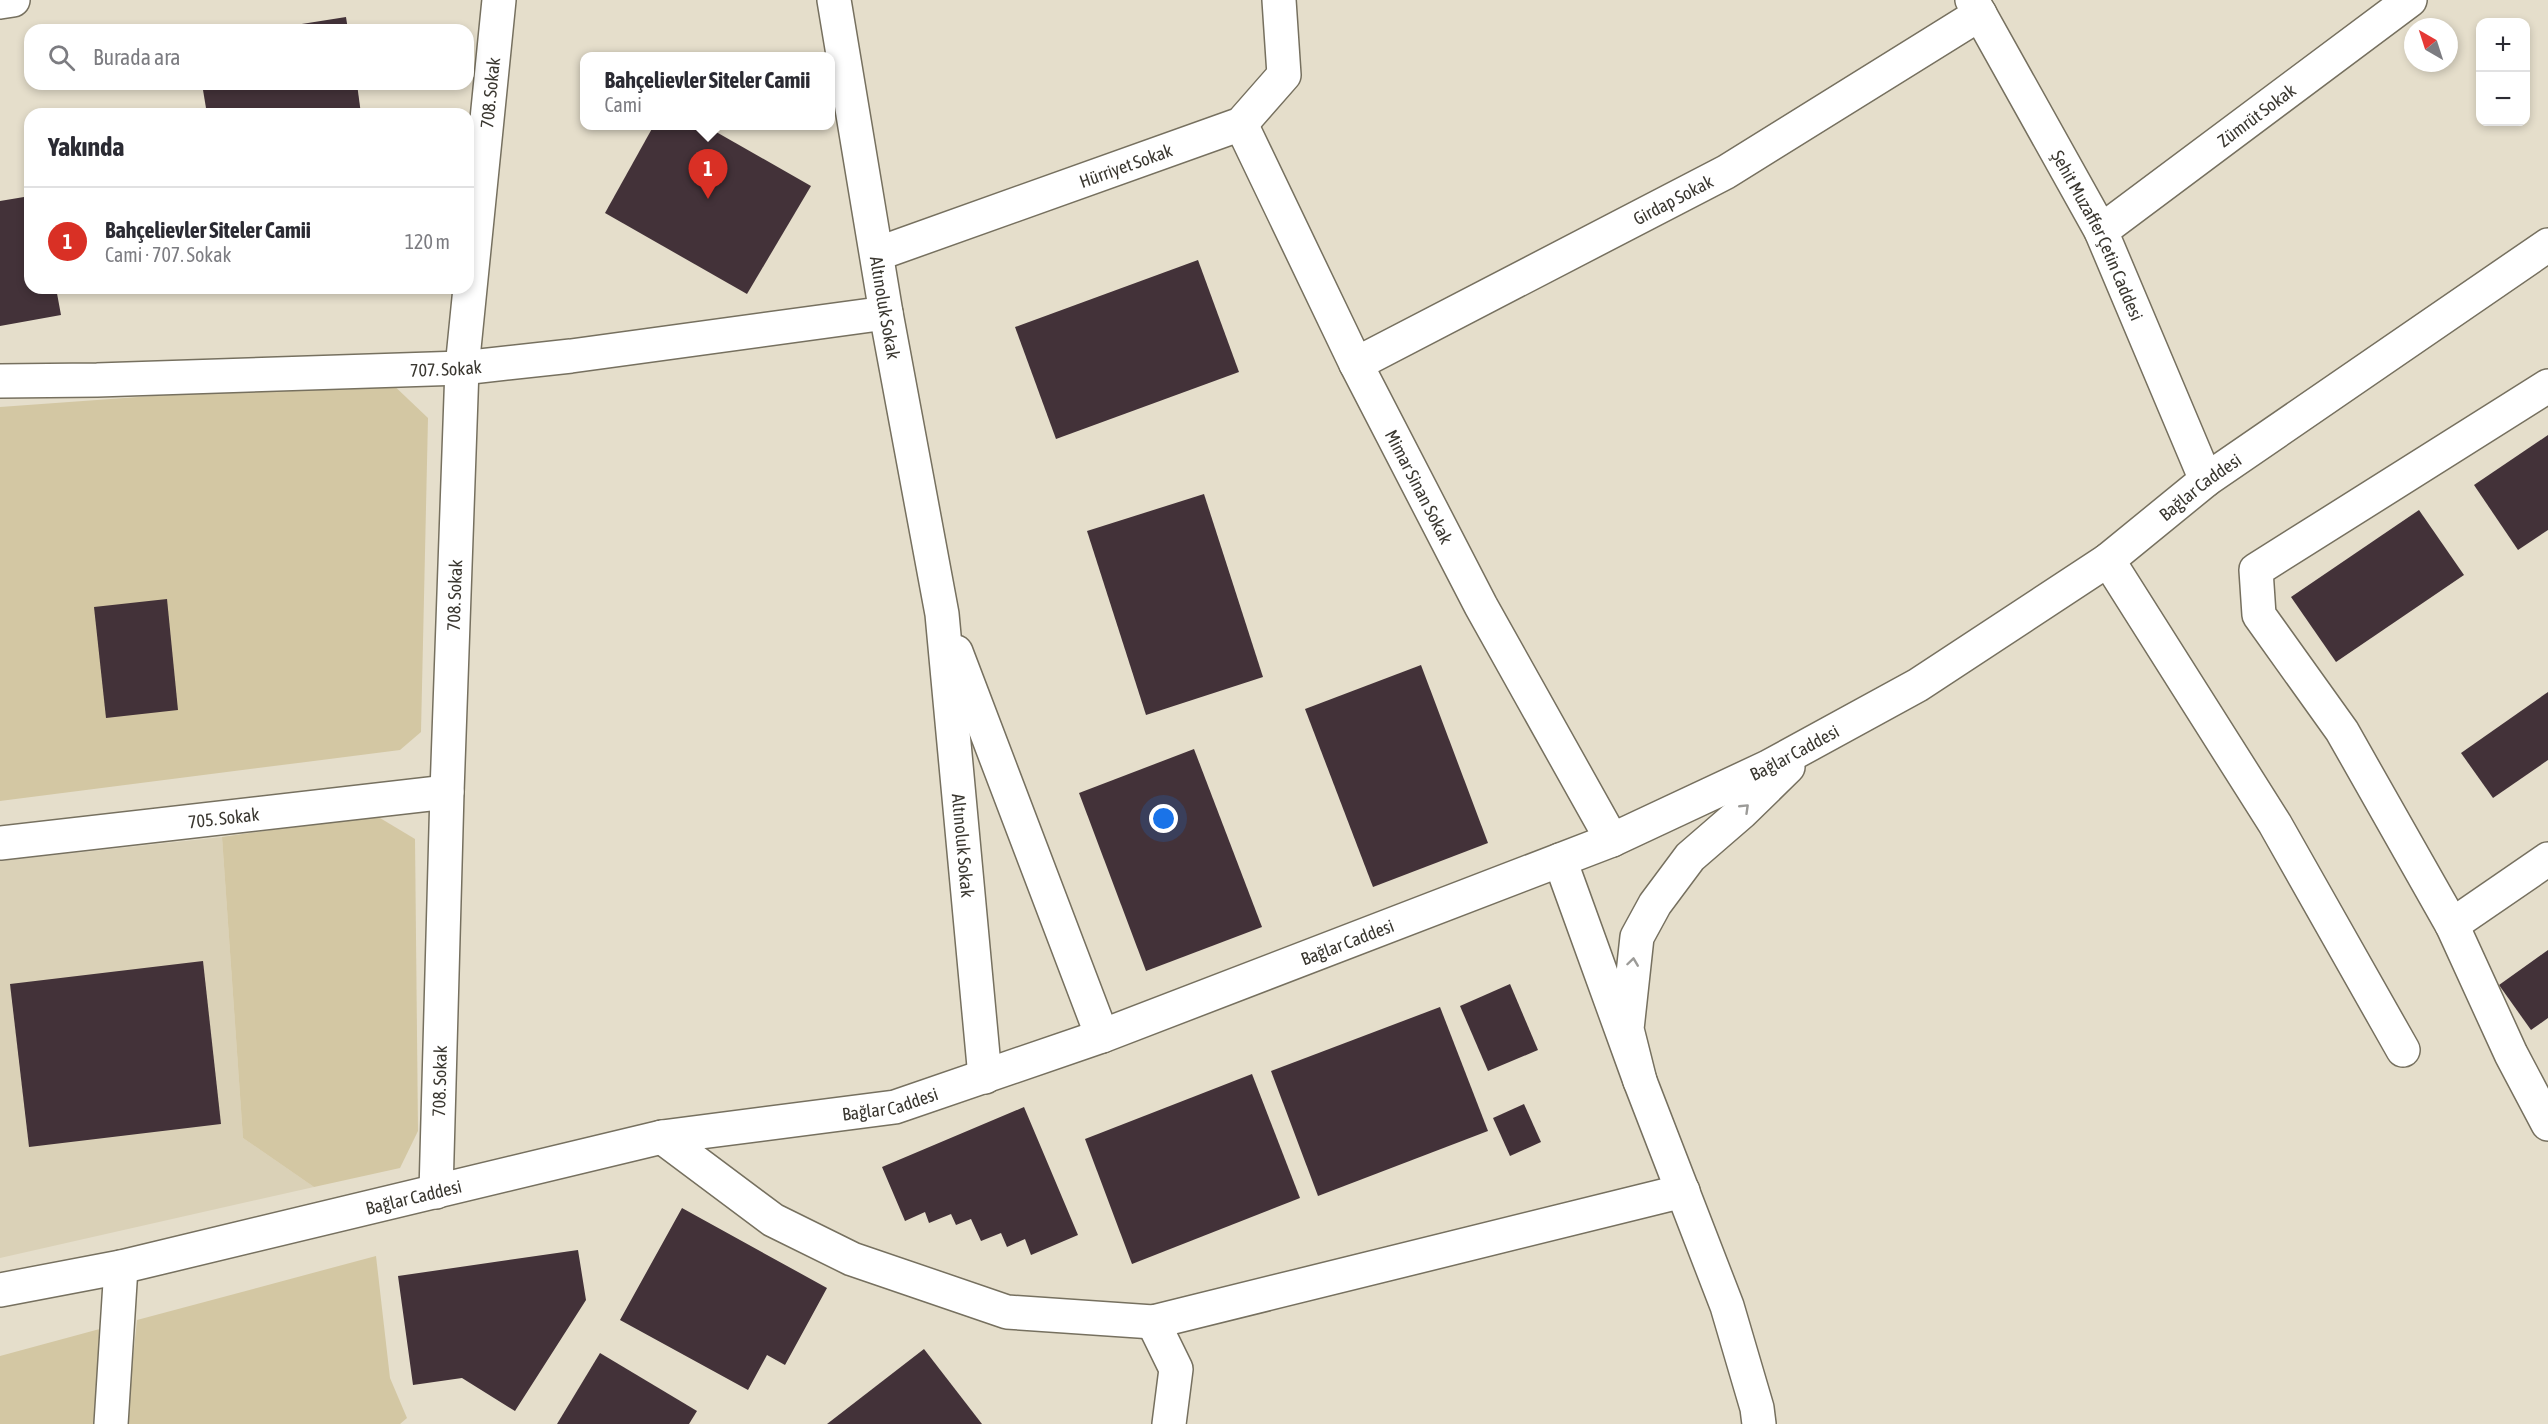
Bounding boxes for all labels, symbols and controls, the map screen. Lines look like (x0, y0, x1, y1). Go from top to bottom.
north arrow (2404, 18, 2458, 72)
map controls (2476, 18, 2530, 126)
button: + (2476, 18, 2530, 72)
search box (24, 24, 474, 90)
icon: search (45, 41, 78, 74)
text: Burada ara (93, 44, 181, 70)
popup (580, 52, 835, 130)
street label: 708. Sokak (476, 56, 504, 129)
text: Bahçelievler Siteler Camii (605, 67, 810, 93)
button: − (2476, 72, 2530, 126)
street label: Zümrüt Sokak (2213, 79, 2299, 151)
text: Cami (605, 93, 642, 116)
text: Yakında (48, 132, 124, 162)
street label: Hürriyet Sokak (1076, 139, 1175, 191)
street label: Şehit Muzaffer Çetin Caddesi (2047, 146, 2148, 323)
pin: 1 (688, 150, 728, 199)
street label: Girdap Sokak (1629, 170, 1716, 229)
text: Bahçelievler Siteler Camii (105, 217, 311, 243)
text: 1 (63, 230, 72, 253)
text: 120 m (405, 230, 450, 253)
text: Cami · 707. Sokak (105, 243, 231, 266)
street label: Altınoluk Sokak (866, 255, 905, 361)
street label: 707. Sokak (410, 355, 483, 380)
street label: Mimar Sinan Sokak (1381, 426, 1457, 547)
street label: Bağlar Caddesi (2155, 449, 2245, 525)
street label: 708. Sokak (442, 559, 466, 631)
street label: Bağlar Caddesi (1746, 720, 1842, 785)
street label: Altınoluk Sokak (948, 793, 979, 899)
street label: 705. Sokak (187, 803, 260, 832)
your location (1149, 804, 1178, 833)
one-way arrow (1738, 805, 1749, 816)
street label: Bağlar Caddesi (1298, 914, 1397, 969)
one-way arrow (1627, 957, 1639, 967)
street label: 708. Sokak (428, 1045, 451, 1117)
street label: Bağlar Caddesi (841, 1083, 940, 1124)
street label: Bağlar Caddesi (363, 1175, 464, 1218)

